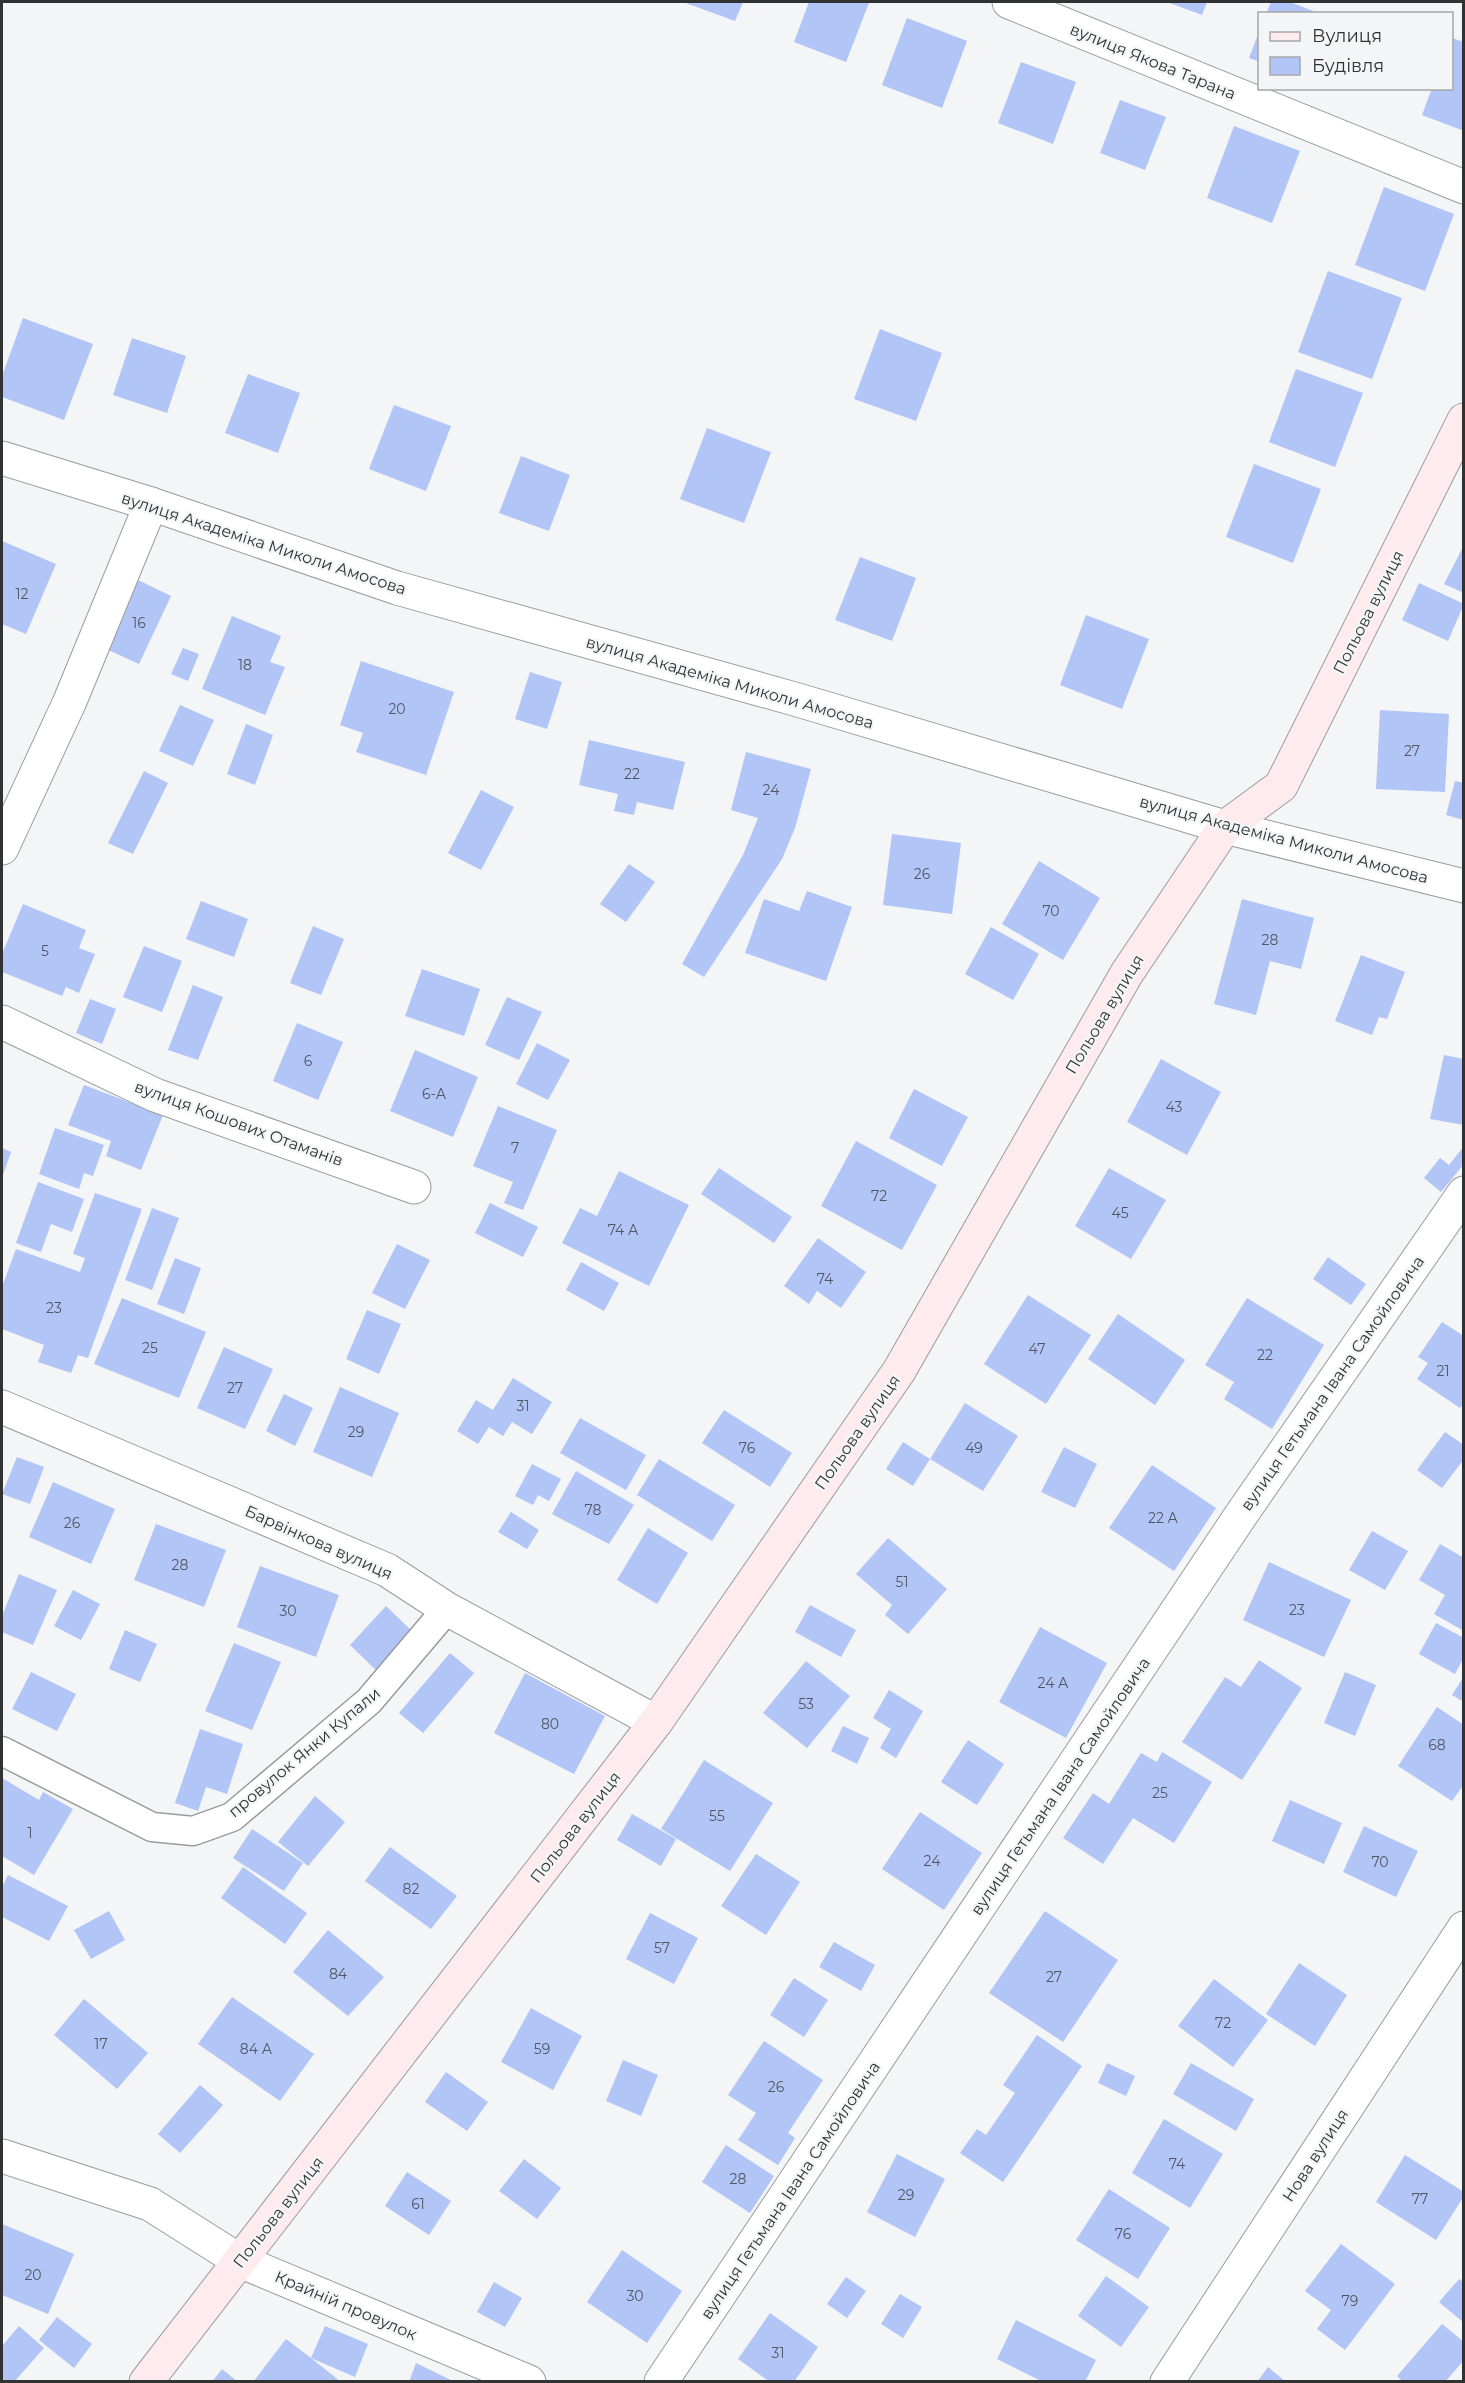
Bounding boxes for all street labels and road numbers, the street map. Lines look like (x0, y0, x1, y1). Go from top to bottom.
street label: вулиця Якова Тарана (1067, 19, 1238, 103)
street label: вулиця Академіка Миколи Амосова (119, 488, 409, 599)
street label: Польова вулиця (1329, 547, 1408, 677)
street label: вулиця Академіка Миколи Амосова (584, 632, 876, 733)
street label: вулиця Академіка Миколи Амосова (1137, 792, 1430, 887)
street label: Польова вулиця (1061, 951, 1148, 1077)
street label: вулиця Кошових Отаманів (132, 1077, 346, 1170)
street label: вулиця Гетьмана Івана Самойловича (1237, 1252, 1428, 1514)
street label: Польова вулиця (811, 1371, 904, 1493)
street label: Барвінкова вулиця (242, 1501, 395, 1584)
street label: вулиця Гетьмана Івана Самойловича (967, 1654, 1154, 1919)
street label: провулок Янки Купали (225, 1683, 384, 1821)
street label: Польова вулиця (526, 1768, 625, 1887)
street label: вулиця Гетьмана Івана Самойловича (697, 2058, 884, 2323)
street label: Нова вулиця (1278, 2105, 1352, 2205)
street label: Польова вулиця (229, 2153, 328, 2272)
street label: Крайній провулок (272, 2267, 420, 2344)

